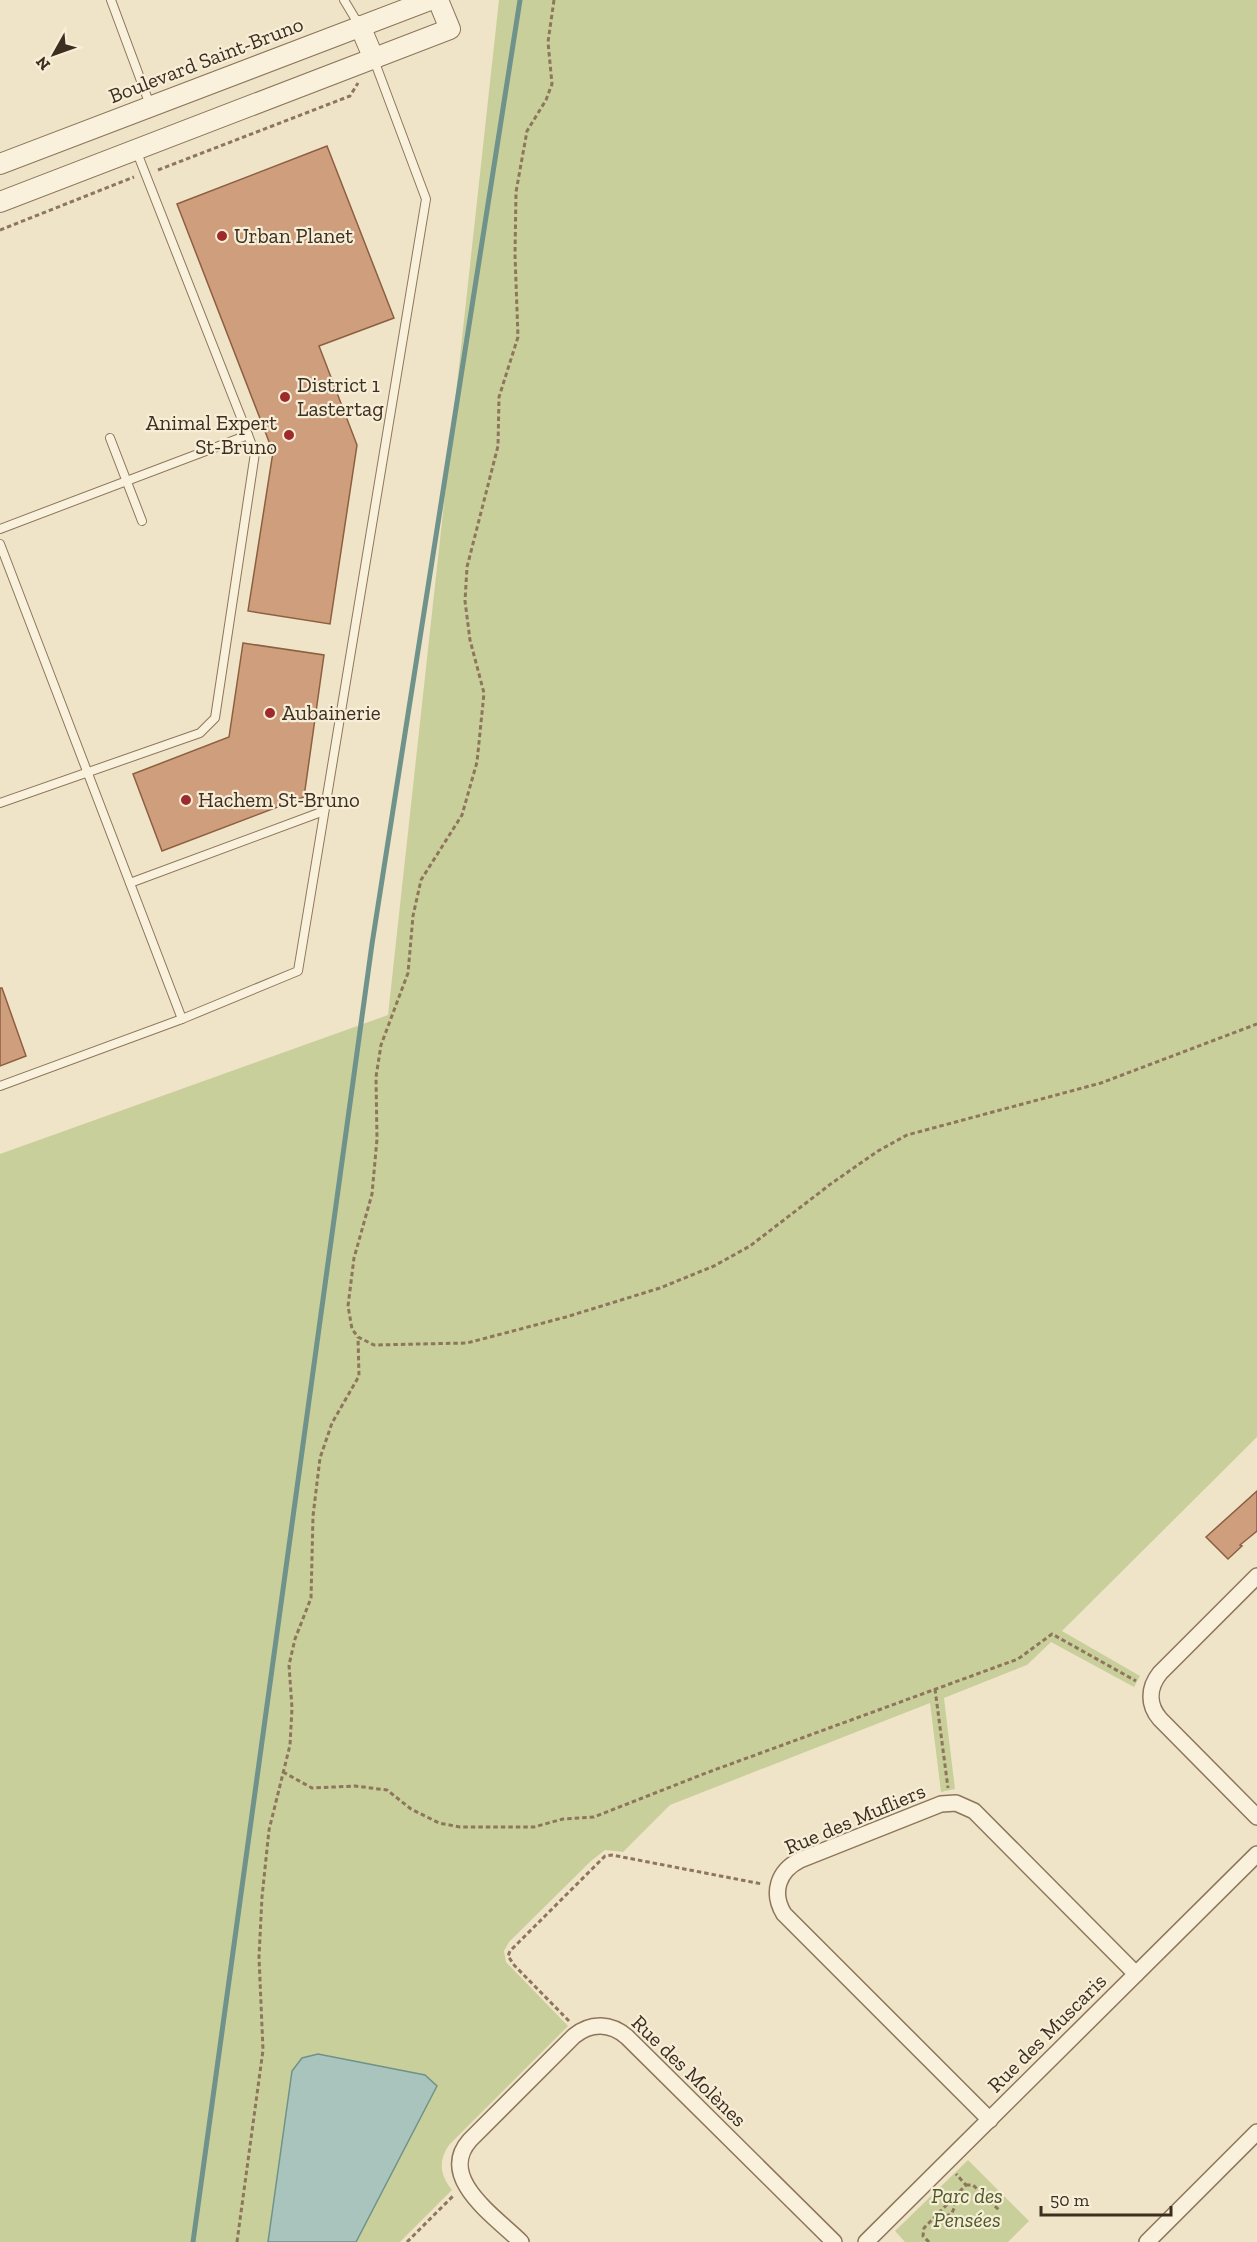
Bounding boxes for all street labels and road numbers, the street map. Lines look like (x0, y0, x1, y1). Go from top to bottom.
street label: Boulevard Saint-Bruno (105, 11, 307, 108)
street label: Rue des Mufliers (781, 1778, 929, 1859)
street label: Rue des Muscaris (982, 1968, 1111, 2097)
street label: Rue des Molènes (627, 2010, 752, 2132)

